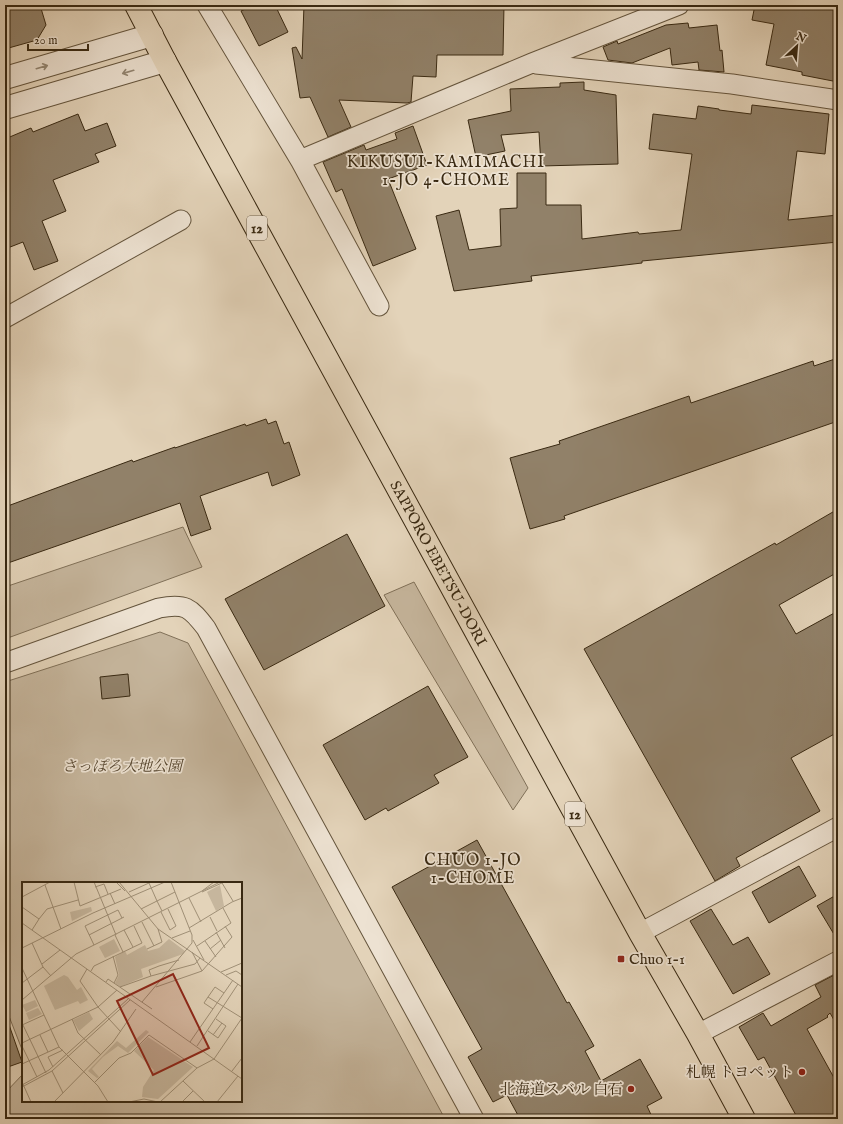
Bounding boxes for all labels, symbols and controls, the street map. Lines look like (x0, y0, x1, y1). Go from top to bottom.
scale bar (28, 26, 88, 52)
north arrow (777, 26, 817, 66)
text: N (793, 29, 809, 46)
text: 20 m (34, 33, 57, 48)
one-way arrow (36, 63, 49, 70)
one-way arrow (121, 69, 134, 76)
district label: KIKUSUI-KAMIMACHI 1-JO 4-CHOME (347, 153, 545, 191)
road number: 12 (247, 216, 267, 240)
street label: SAPPORO EBETSU-DORI (385, 478, 491, 650)
park label: さっぽろ大地公園 (62, 757, 185, 776)
road number: 12 (565, 802, 585, 826)
district label: CHUO 1-JO 1-CHOME (424, 851, 522, 889)
inset map (22, 882, 242, 1102)
place label: Chuo 1-1 (629, 950, 685, 969)
marker: Chuo 1-1 (616, 954, 626, 964)
place label: 札幌 トヨペット (686, 1063, 794, 1082)
marker: 札幌 トヨペット (797, 1067, 807, 1077)
place label: 北海道スバル 白石 (500, 1080, 623, 1099)
marker: 北海道スバル 白石 (626, 1084, 636, 1094)

